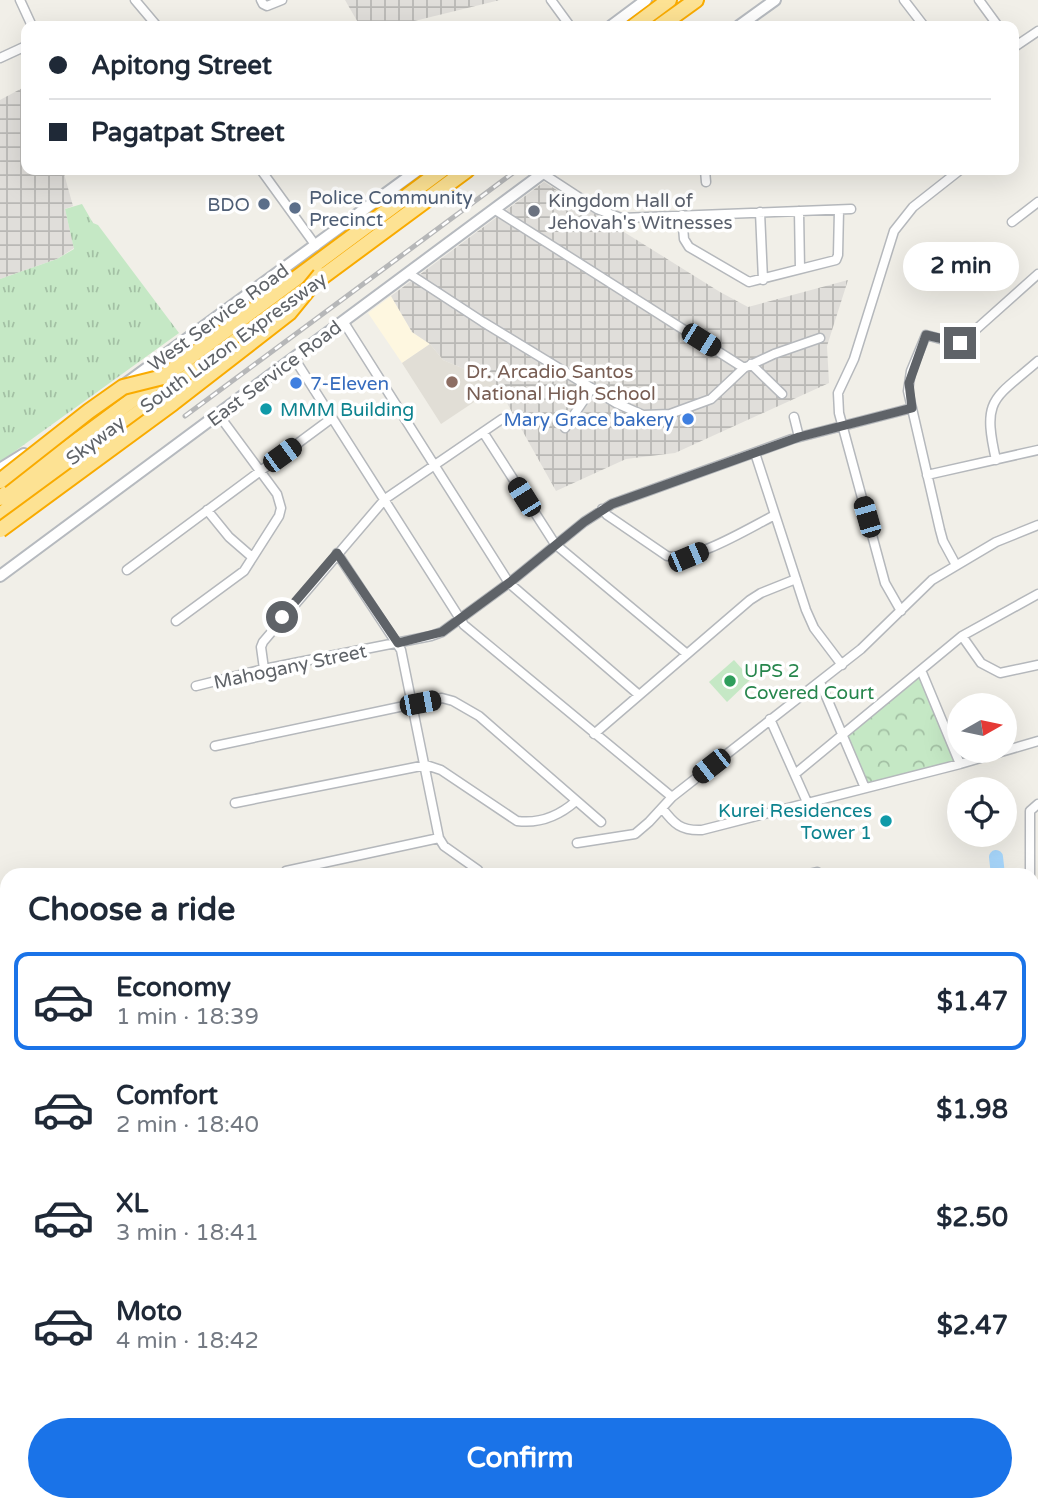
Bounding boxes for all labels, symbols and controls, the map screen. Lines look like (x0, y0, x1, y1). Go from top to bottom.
text: Apitong Street (91, 50, 272, 81)
text: Pagatpat Street (91, 117, 285, 148)
place label: Police Community Precinct (309, 187, 473, 231)
place label: Kingdom Hall of Jehovah's Witnesses (548, 190, 733, 234)
place label: BDO (207, 194, 250, 216)
marker: BDO (256, 196, 272, 212)
marker: Police Community Precinct (287, 200, 303, 216)
marker: Kingdom Hall of Jehovah's Witnesses (526, 203, 542, 219)
callout: 2 min (902, 242, 1018, 290)
text: 2 min (930, 252, 992, 280)
street label: West Service Road (144, 259, 293, 376)
street label: South Luzon Expressway (136, 268, 331, 418)
street label: East Service Road (203, 316, 346, 431)
car (678, 320, 725, 360)
route end (944, 327, 976, 359)
place label: Dr. Arcadio Santos National High School (466, 361, 656, 405)
place label: 7-Eleven (310, 373, 389, 395)
marker: Dr. Arcadio Santos National High School (444, 374, 460, 390)
marker: 7-Eleven (288, 375, 304, 391)
place label: MMM Building (280, 399, 414, 421)
marker: MMM Building (258, 401, 274, 417)
place label: Mary Grace bakery (503, 409, 674, 431)
marker: Mary Grace bakery (680, 411, 696, 427)
street label: Skyway (62, 412, 129, 470)
car (259, 434, 306, 476)
car (504, 474, 545, 520)
car (852, 494, 883, 540)
car (665, 539, 712, 575)
route start (266, 601, 298, 633)
street label: Mahogany Street (212, 640, 369, 694)
place label: UPS 2 Covered Court (744, 660, 874, 704)
marker: UPS 2 Covered Court (722, 673, 738, 689)
car (398, 689, 443, 717)
north arrow (947, 693, 1017, 763)
map controls (947, 693, 1017, 847)
car (688, 745, 735, 787)
button: locate (947, 777, 1017, 847)
place label: Kurei Residences Tower 1 (718, 800, 872, 844)
marker: Kurei Residences Tower 1 (878, 813, 894, 829)
text: Choose a ride (28, 891, 235, 929)
icon: car (32, 970, 95, 1033)
text: Economy (116, 972, 231, 1003)
text: $1.47 (937, 986, 1008, 1017)
text: 1 min · 18:39 (116, 1003, 259, 1031)
icon: car (32, 1078, 95, 1141)
text: Comfort (116, 1080, 218, 1111)
text: $1.98 (936, 1094, 1008, 1125)
text: 2 min · 18:40 (116, 1111, 259, 1139)
icon: car (32, 1186, 95, 1249)
text: XL (116, 1188, 148, 1219)
text: $2.50 (936, 1202, 1008, 1233)
text: 3 min · 18:41 (116, 1219, 259, 1247)
icon: car (32, 1294, 95, 1357)
text: Moto (116, 1296, 182, 1327)
text: $2.47 (937, 1310, 1008, 1341)
text: 4 min · 18:42 (116, 1327, 259, 1355)
button: Confirm (28, 1418, 1012, 1498)

